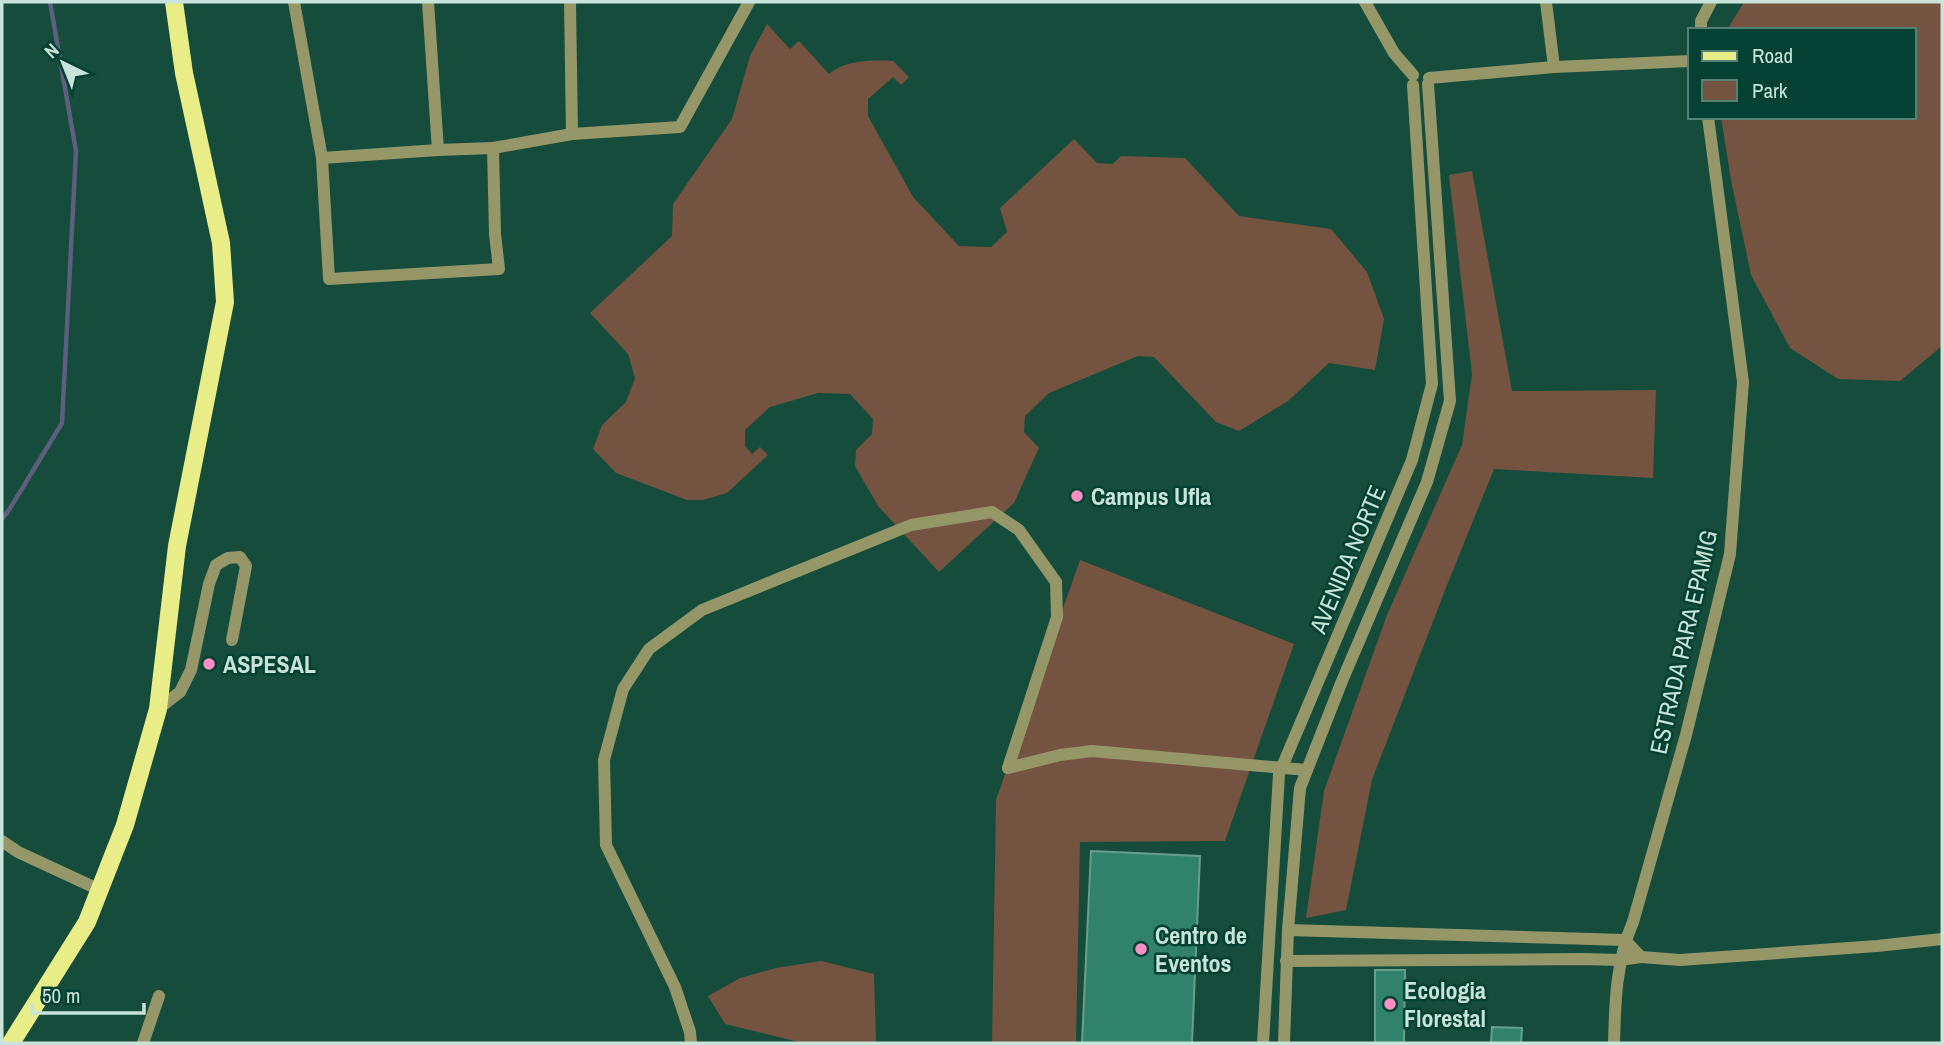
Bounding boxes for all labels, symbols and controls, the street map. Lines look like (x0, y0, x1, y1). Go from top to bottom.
north arrow (28, 28, 98, 98)
legend (1688, 28, 1916, 119)
text: N (38, 37, 64, 64)
text: Road (1752, 41, 1793, 70)
text: Park (1752, 76, 1788, 105)
place label: Campus Ufla (1091, 480, 1211, 512)
street label: AVENIDA NORTE (1301, 480, 1393, 639)
marker: Campus Ufla (1069, 488, 1085, 504)
street label: ESTRADA PARA EPAMIG (1642, 527, 1724, 757)
place label: ASPESAL (223, 648, 316, 680)
marker: ASPESAL (201, 656, 217, 672)
place label: Centro de Eventos (1155, 919, 1247, 979)
marker: Centro de Eventos (1133, 941, 1149, 957)
scale bar (32, 972, 144, 1016)
place label: Ecologia Florestal (1404, 974, 1486, 1034)
text: 50 m (42, 981, 80, 1010)
marker: Ecologia Florestal (1382, 996, 1398, 1012)

